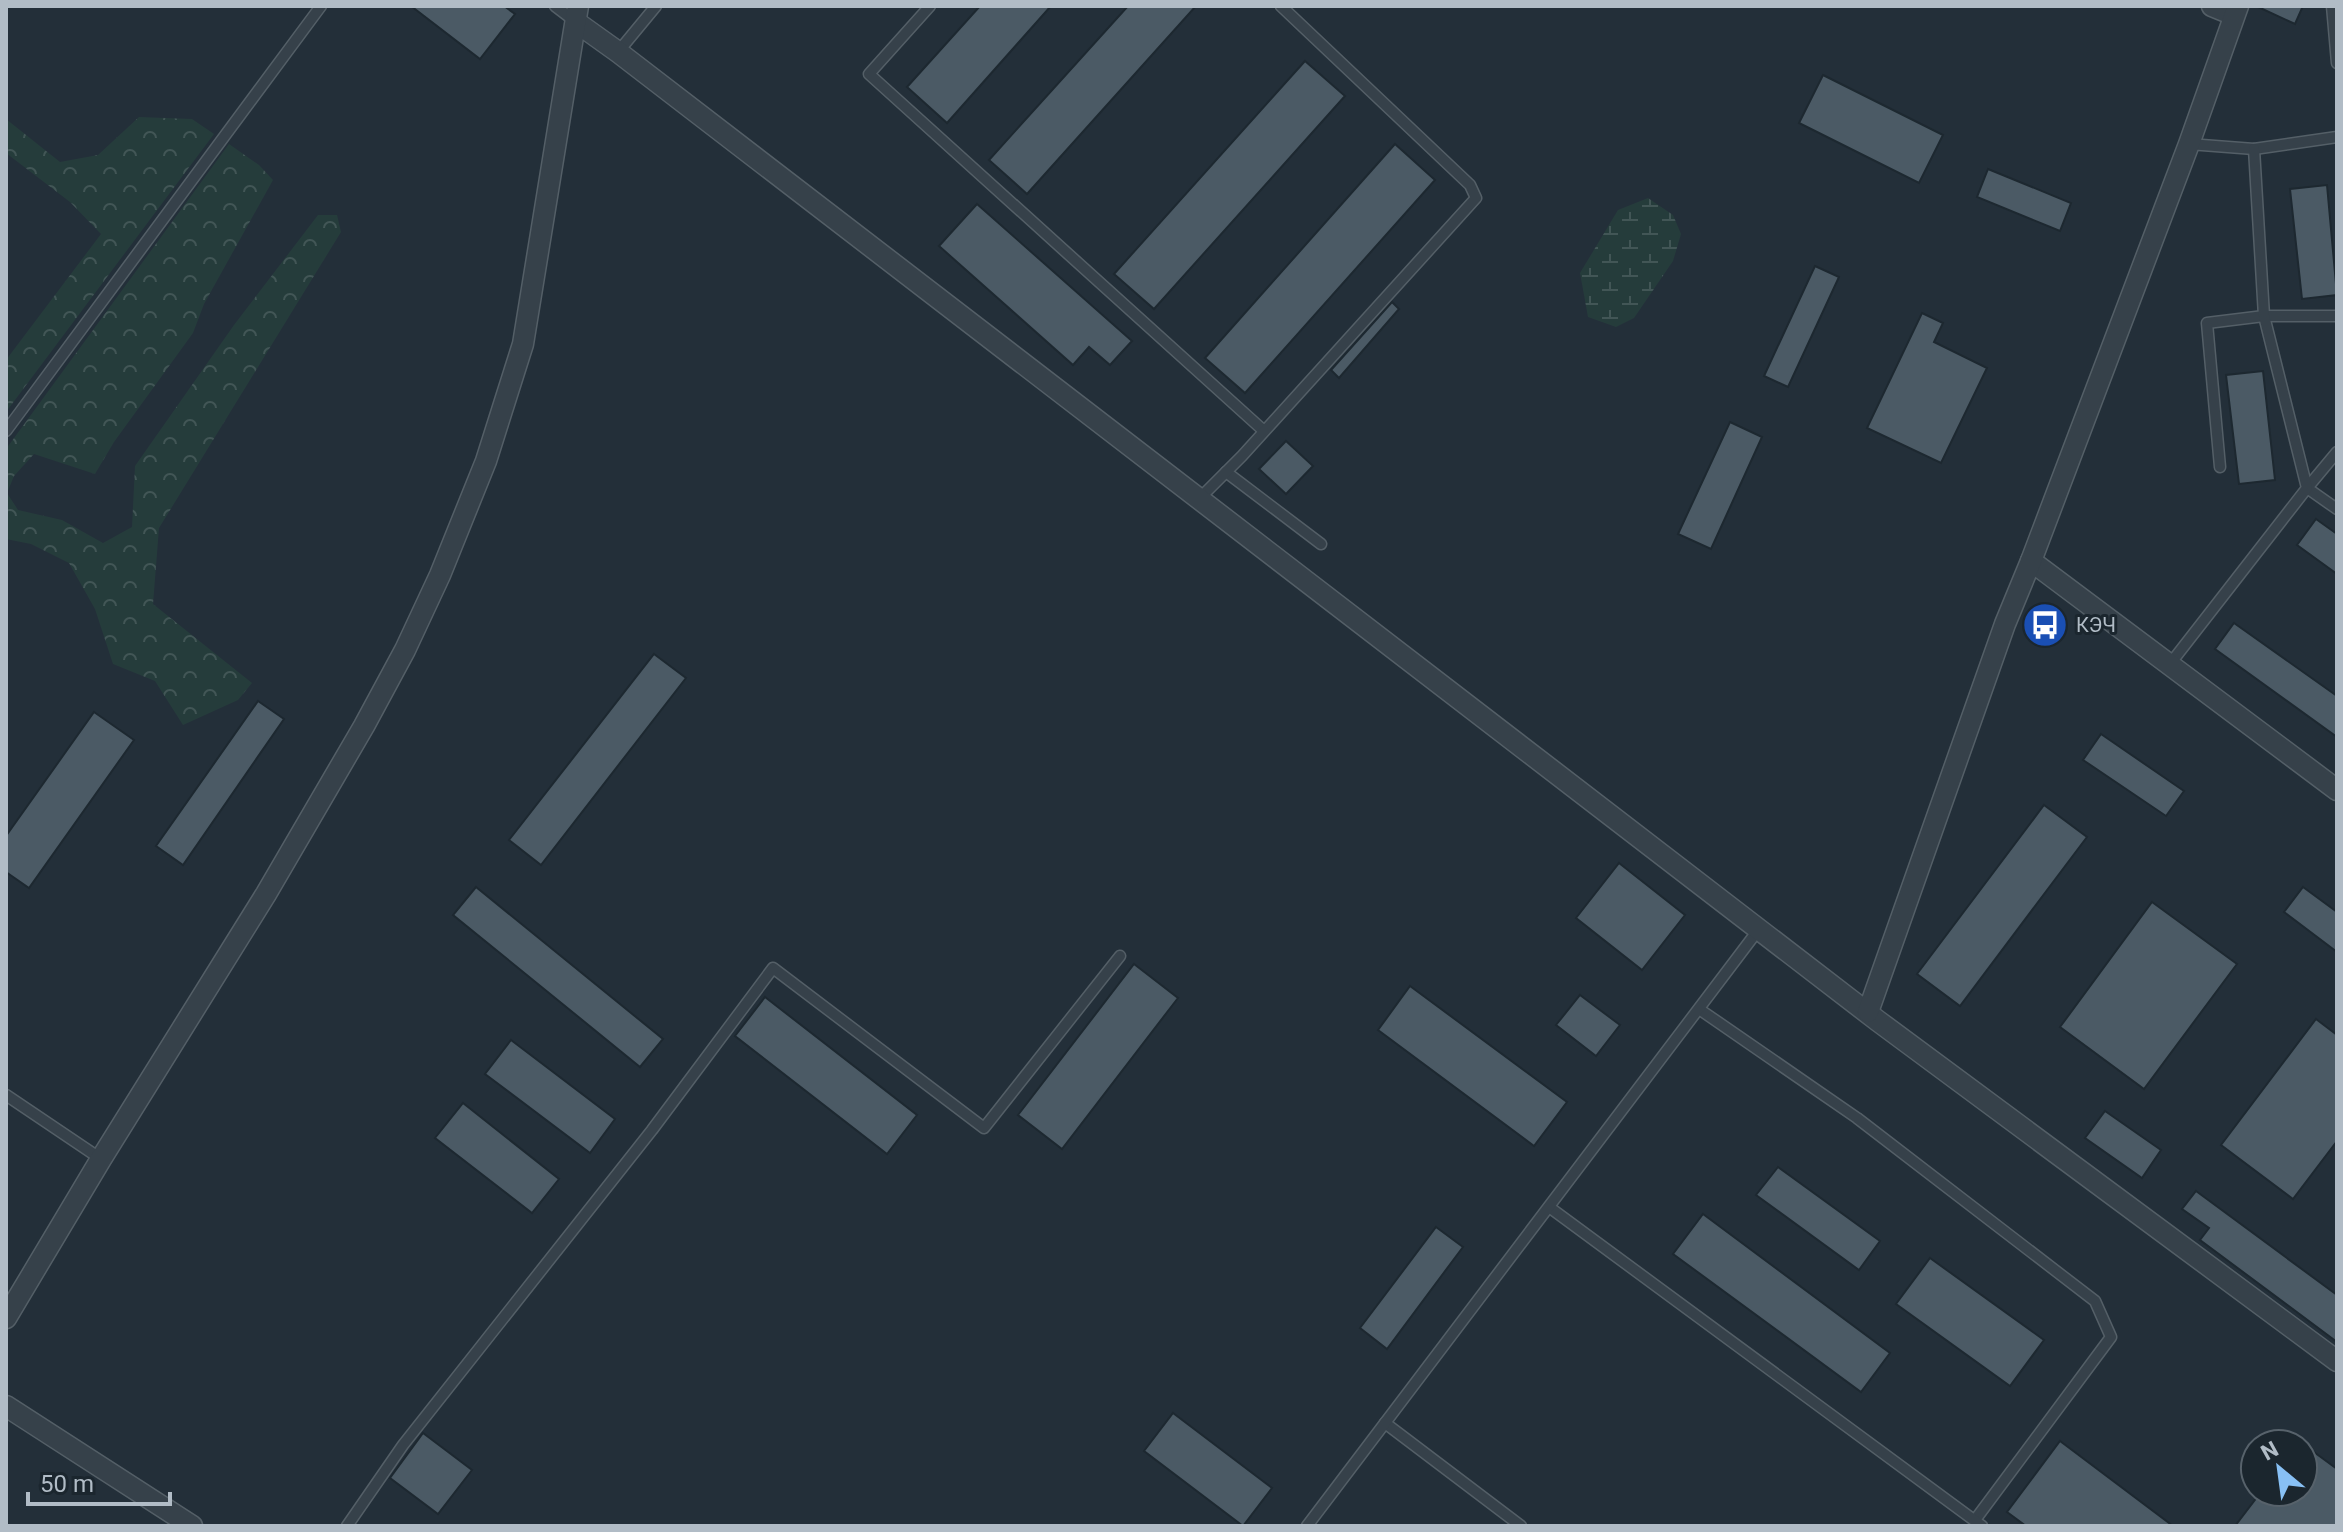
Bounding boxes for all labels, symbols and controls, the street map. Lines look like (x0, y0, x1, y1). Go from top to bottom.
bus stop icon: КЭЧ (2021, 601, 2069, 649)
place label: КЭЧ (2076, 613, 2116, 637)
north arrow (2239, 1428, 2319, 1508)
text: N (2257, 1436, 2282, 1466)
scale bar (28, 1456, 170, 1506)
text: 50 m (40, 1470, 94, 1498)

